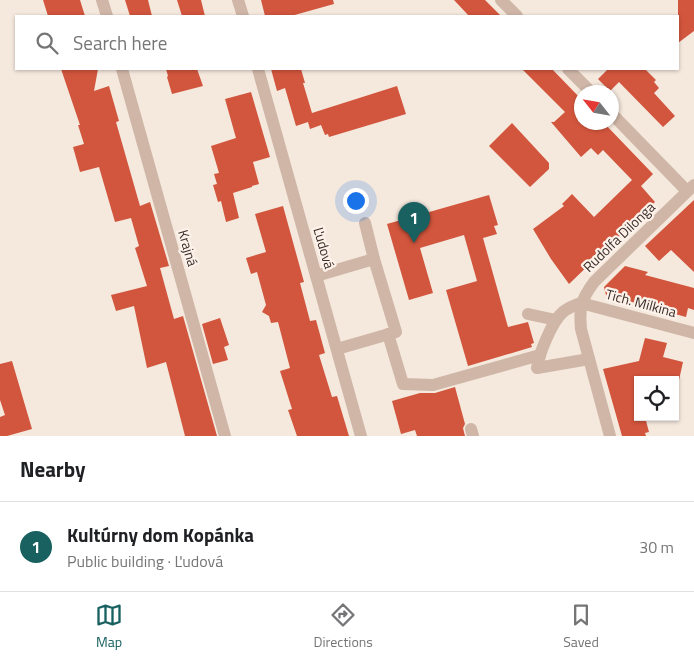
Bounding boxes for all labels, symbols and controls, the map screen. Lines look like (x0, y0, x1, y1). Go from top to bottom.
search box (15, 15, 679, 70)
text: Search here (73, 28, 167, 57)
icon: search (33, 29, 61, 57)
north arrow (574, 85, 619, 130)
your location (343, 188, 369, 214)
street label: Rudolfa Dilonga (578, 197, 659, 277)
pin: 1 (398, 202, 430, 243)
street label: Ľudová (309, 224, 340, 271)
street label: Krajná (173, 227, 204, 269)
street label: Tich. Milkina (603, 283, 679, 322)
map controls (634, 376, 679, 421)
button: locate (634, 376, 679, 421)
text: Nearby (20, 453, 85, 485)
text: Kultúrny dom Kopánka (67, 520, 254, 549)
text: 1 (32, 535, 40, 559)
text: 30 m (639, 535, 674, 559)
text: Public building · Ľudová (67, 549, 223, 573)
tab: Map (95, 601, 123, 652)
tab: Directions (313, 601, 373, 652)
tab: Saved (563, 601, 599, 652)

